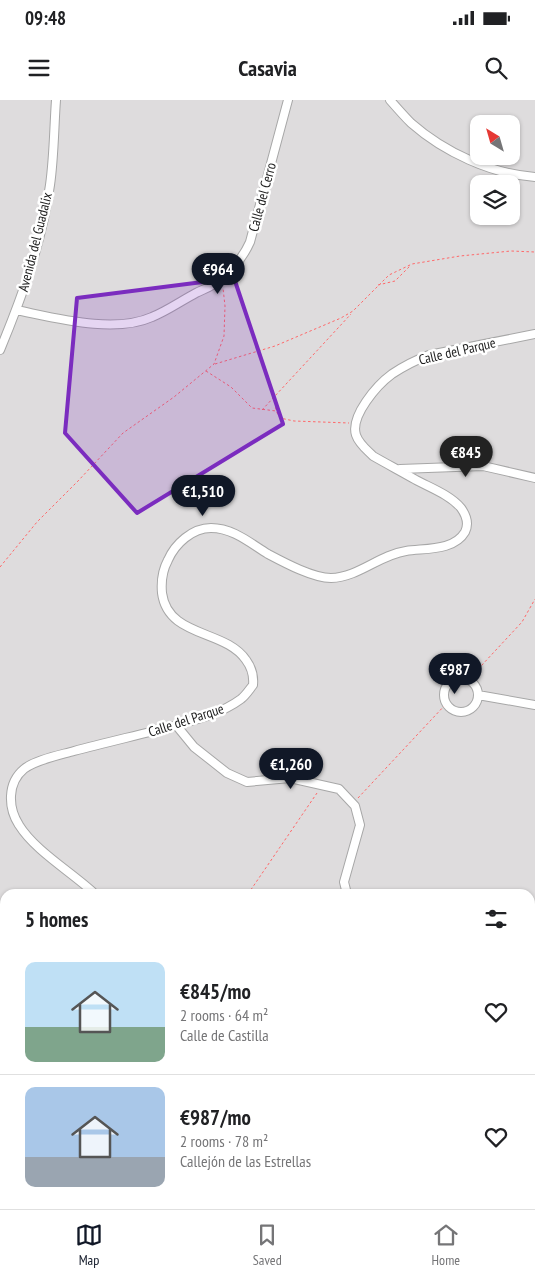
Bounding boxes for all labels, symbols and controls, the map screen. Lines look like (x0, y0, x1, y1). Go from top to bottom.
text: 09:48 (25, 6, 66, 30)
icon: menu (25, 54, 53, 82)
text: Casavia (238, 54, 297, 82)
icon: search (482, 54, 510, 82)
north arrow (470, 115, 520, 165)
map controls (470, 115, 520, 225)
street label: Calle del Cerro (244, 161, 280, 233)
button: layers (470, 175, 520, 225)
street label: Avenida del Guadalix (14, 190, 56, 293)
pin: €964 (188, 252, 248, 295)
text: €964 (203, 259, 233, 279)
street label: Calle del Parque (417, 333, 497, 369)
pin: €845 (436, 436, 496, 478)
text: €845 (451, 442, 481, 462)
pin: €1,510 (162, 474, 244, 517)
text: €1,510 (182, 481, 224, 501)
pin: €987 (425, 652, 485, 695)
text: €987 (440, 659, 470, 679)
street label: Calle del Parque (146, 699, 226, 741)
pin: €1,260 (250, 748, 332, 790)
text: €1,260 (270, 754, 312, 774)
icon: filters (482, 905, 510, 933)
text: 5 homes (25, 906, 88, 933)
text: €845/mo (180, 978, 251, 1005)
icon: home (65, 982, 125, 1042)
icon: heart (482, 998, 510, 1026)
text: 2 rooms · 64 m² (180, 1005, 268, 1025)
text: Calle de Castilla (180, 1025, 269, 1045)
text: €987/mo (180, 1104, 251, 1131)
icon: home (65, 1107, 125, 1167)
icon: heart (482, 1123, 510, 1151)
text: 2 rooms · 78 m² (180, 1131, 268, 1151)
text: Callejón de las Estrellas (180, 1151, 311, 1171)
tab: Map (75, 1221, 103, 1269)
tab: Saved (253, 1221, 282, 1269)
tab: Home (432, 1221, 460, 1269)

